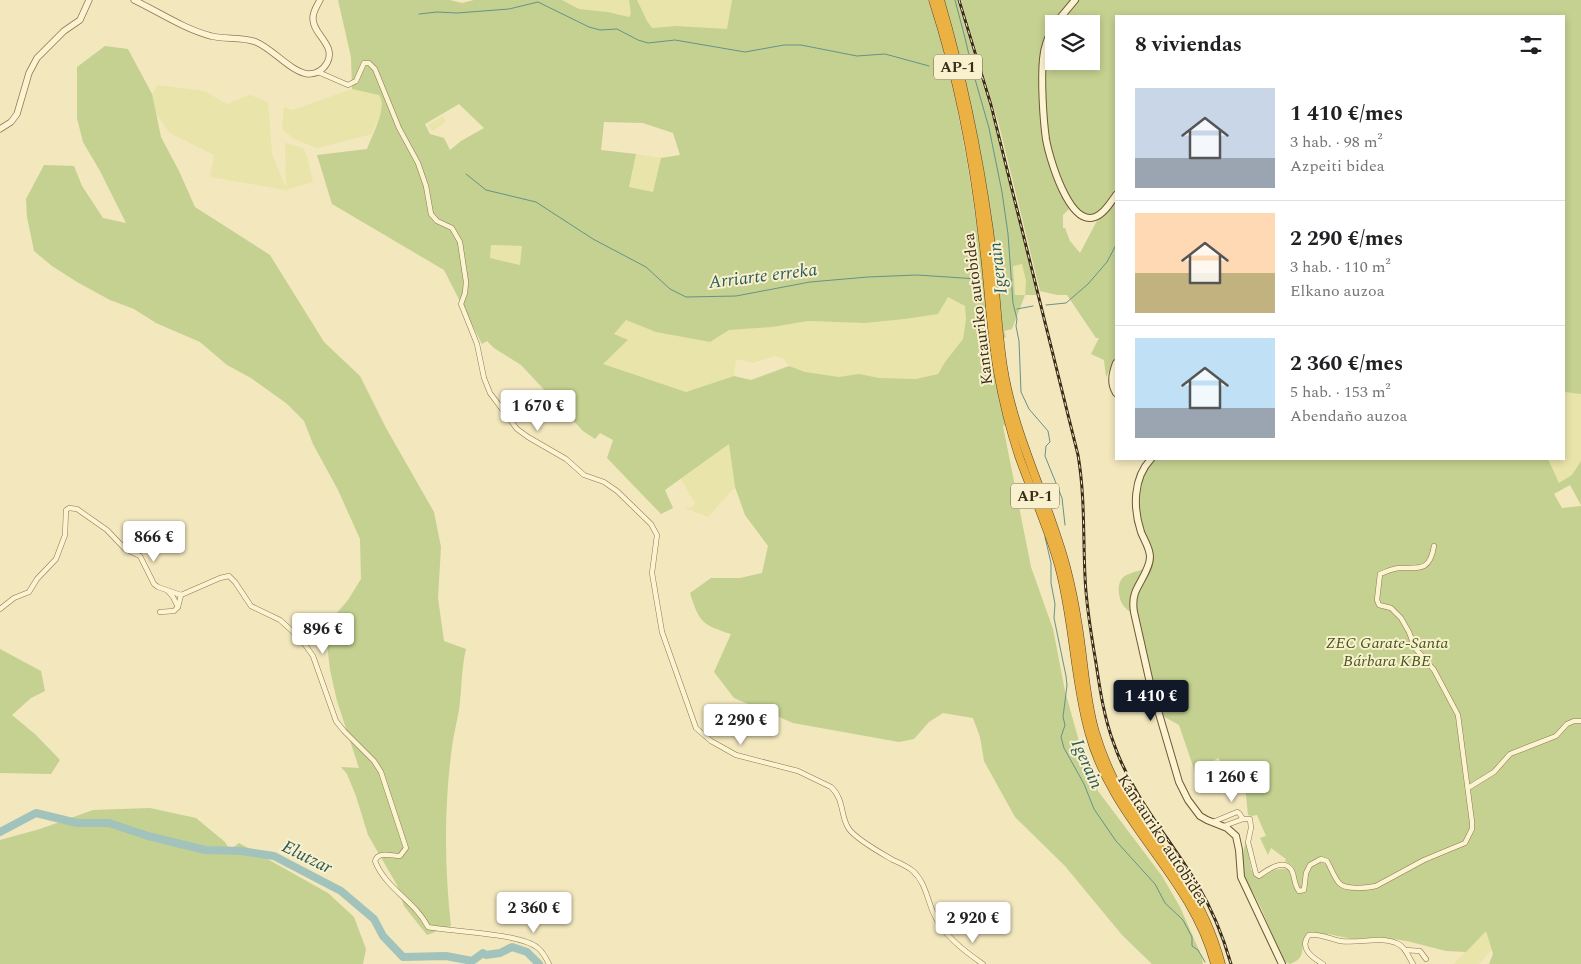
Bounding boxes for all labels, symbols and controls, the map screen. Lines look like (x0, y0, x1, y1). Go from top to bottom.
map controls (1045, 15, 1100, 70)
button: layers (1045, 15, 1100, 70)
text: 8 viviendas (1135, 29, 1242, 61)
icon: filters (1517, 31, 1545, 59)
road number: AP-1 (934, 54, 982, 80)
text: 1 410 €/mes (1290, 98, 1403, 130)
icon: home (1175, 108, 1235, 168)
text: 3 hab. · 98 m² (1290, 130, 1383, 154)
text: Azpeiti bidea (1290, 154, 1385, 178)
text: 2 290 €/mes (1290, 223, 1403, 255)
street label: Kantauriko autobidea (957, 231, 999, 386)
icon: home (1175, 233, 1235, 293)
water label: Igerain (981, 240, 1015, 296)
text: 3 hab. · 110 m² (1290, 255, 1391, 279)
water label: Arriarte erreka (706, 256, 819, 296)
text: Elkano auzoa (1290, 279, 1385, 303)
text: 2 360 €/mes (1290, 348, 1403, 380)
icon: home (1175, 358, 1235, 418)
text: 5 hab. · 153 m² (1290, 380, 1391, 404)
pin: 1 670 € (492, 390, 584, 432)
text: 1 670 € (512, 394, 564, 418)
text: Abendaño auzoa (1290, 404, 1407, 428)
road number: AP-1 (1011, 484, 1059, 508)
pin: 866 € (119, 520, 189, 563)
text: 866 € (134, 525, 174, 549)
pin: 896 € (288, 612, 358, 655)
text: 896 € (303, 617, 343, 641)
park label: ZEC Garate-Santa Bárbara KBE (1326, 631, 1448, 673)
pin: 1 410 € (1105, 680, 1197, 722)
text: 1 410 € (1125, 684, 1177, 708)
pin: 2 290 € (695, 704, 787, 746)
text: 2 290 € (715, 708, 767, 732)
water label: Igerain (1064, 735, 1110, 794)
pin: 1 260 € (1186, 760, 1278, 803)
text: 1 260 € (1206, 765, 1258, 789)
street label: Kantauriko autobidea (1111, 769, 1215, 911)
water label: Elutzar (277, 833, 338, 881)
pin: 2 360 € (488, 892, 580, 934)
text: 2 360 € (508, 896, 560, 920)
pin: 2 920 € (927, 902, 1019, 944)
text: 2 920 € (947, 906, 999, 930)

